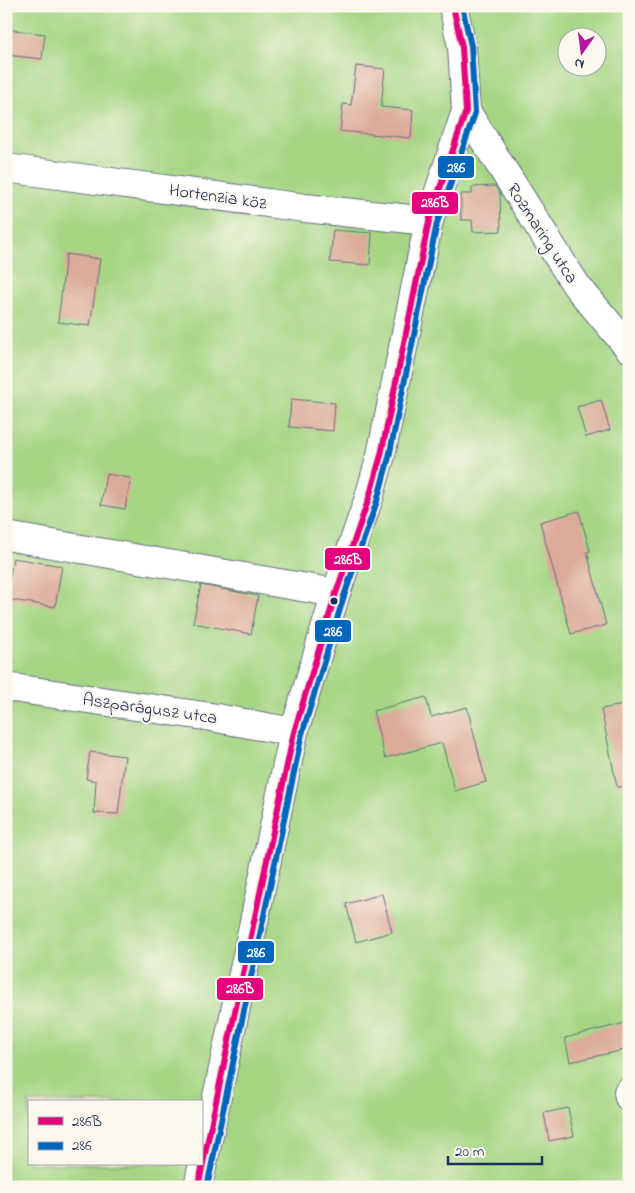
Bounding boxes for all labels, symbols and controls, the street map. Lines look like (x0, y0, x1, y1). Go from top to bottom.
north arrow (558, 28, 608, 78)
text: N (572, 52, 586, 74)
line badge: 286 (437, 155, 475, 179)
text: 286 (446, 158, 466, 179)
street label: Hortenzia köz (167, 178, 269, 218)
street label: Rozmaring utca (498, 179, 583, 290)
line badge: 286B (411, 191, 459, 215)
text: 286B (420, 193, 449, 214)
line badge: 286B (324, 547, 371, 571)
text: 286B (333, 550, 362, 571)
unlabelled marker (329, 596, 339, 606)
line badge: 286 (314, 619, 352, 643)
text: 286 (323, 622, 343, 643)
street label: Aszparágusz utca (81, 688, 219, 733)
line badge: 286 (237, 940, 275, 964)
text: 286 (246, 943, 266, 964)
line badge: 286B (216, 977, 264, 1001)
text: 286B (225, 979, 254, 1000)
legend (28, 1100, 202, 1166)
text: 286B (72, 1111, 102, 1133)
scale bar (448, 1133, 541, 1165)
text: 286 (72, 1135, 92, 1157)
text: 20 m (455, 1141, 485, 1163)

